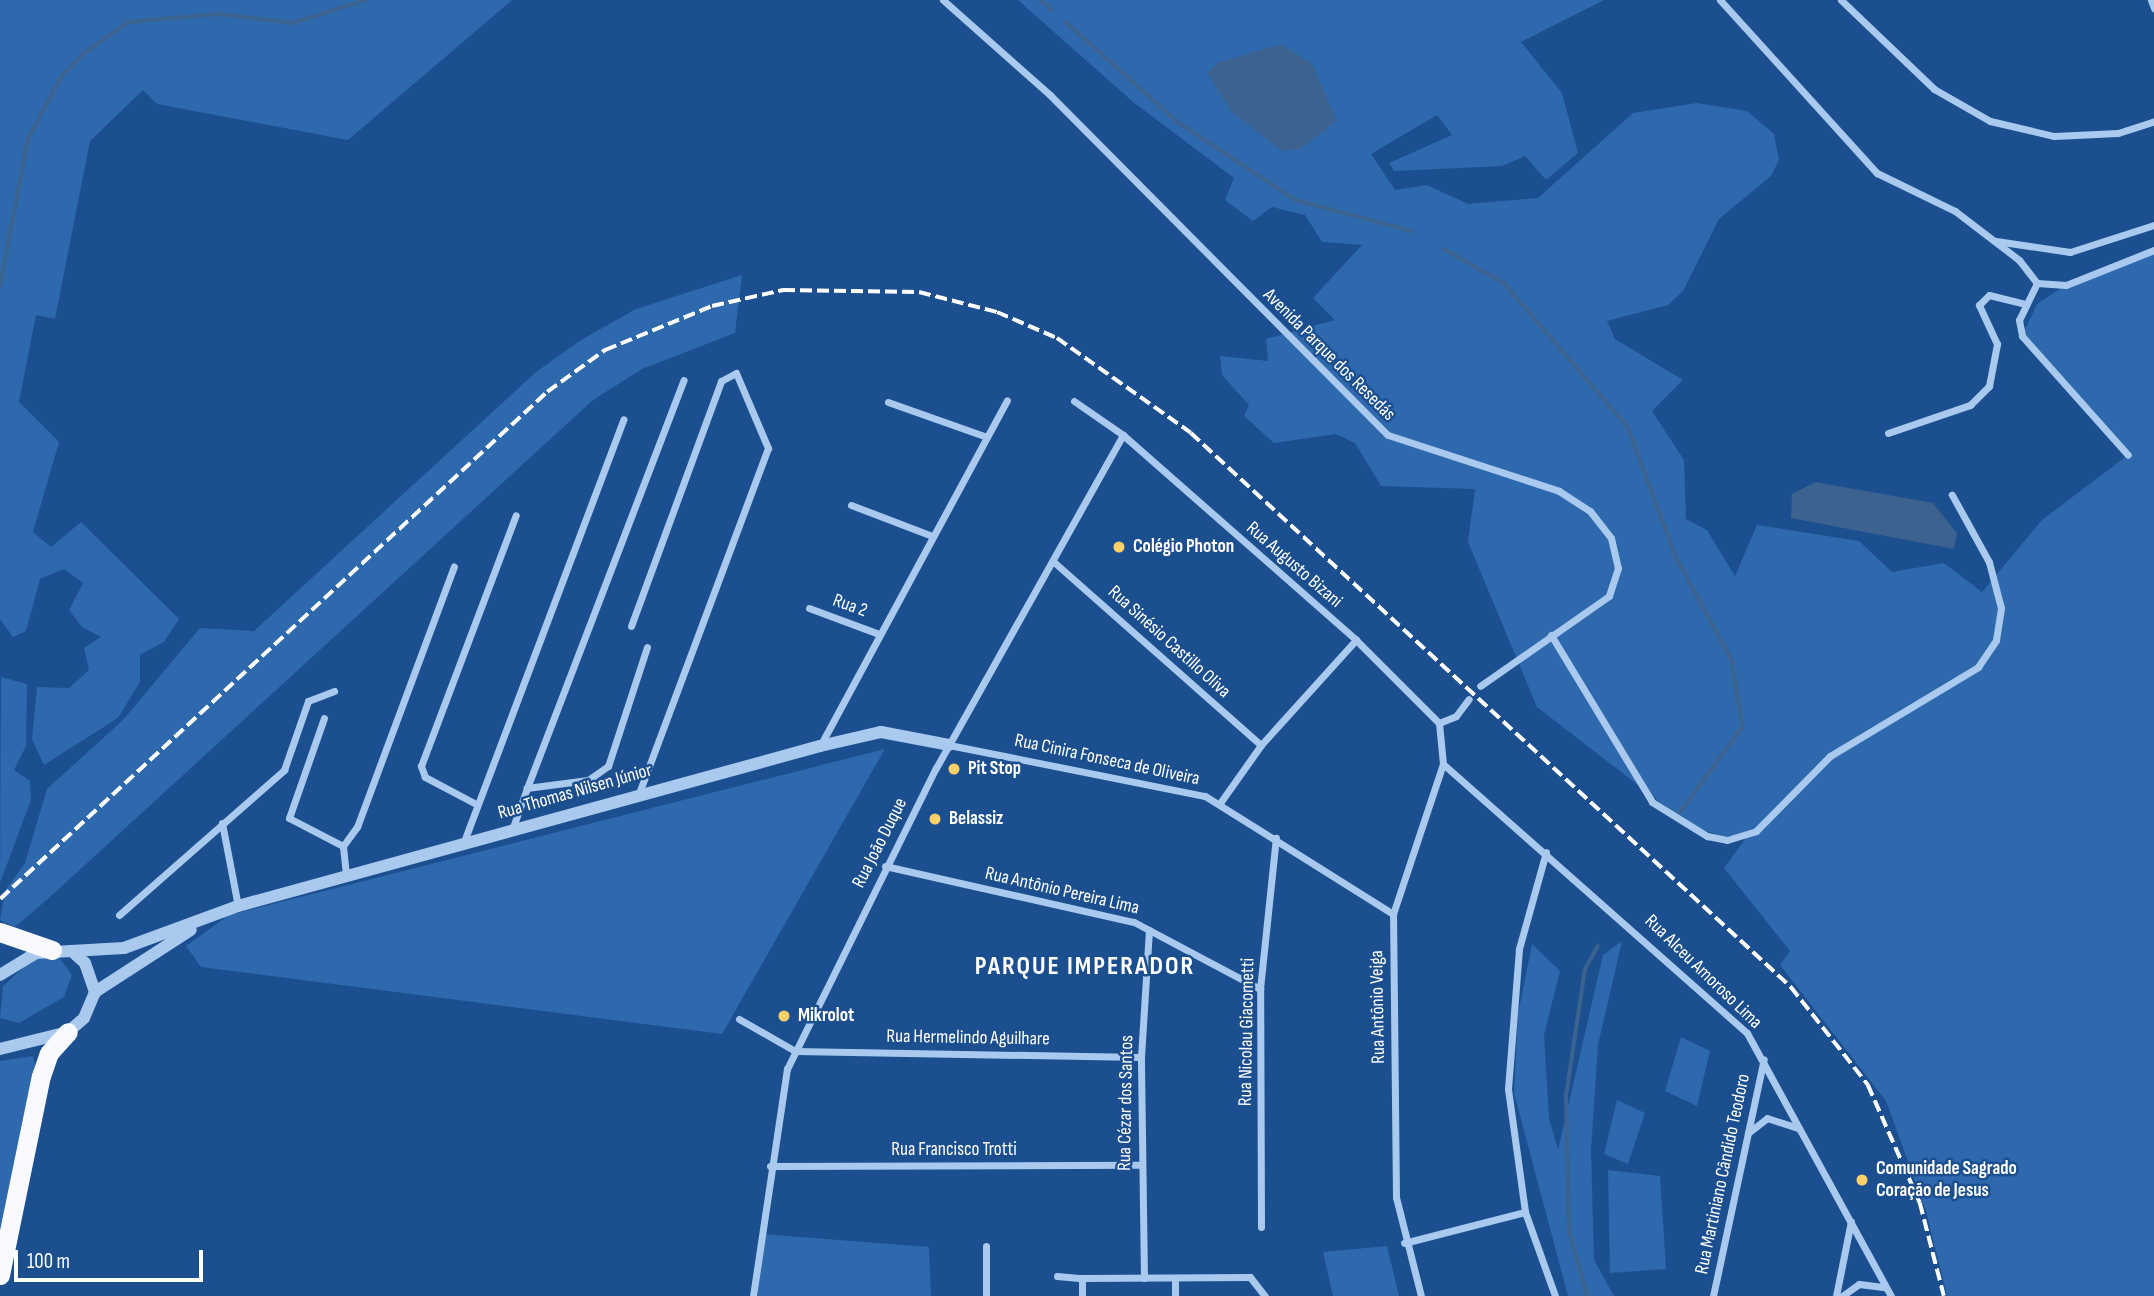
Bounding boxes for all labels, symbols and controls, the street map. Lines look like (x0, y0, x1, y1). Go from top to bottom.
street label: Avenida Parque dos Resedás (1258, 284, 1400, 426)
street label: Rua Augusto Bizani (1241, 517, 1347, 613)
place label: Colégio Photon (1133, 536, 1234, 558)
marker: Colégio Photon (1111, 539, 1127, 555)
street label: Rua Sinésio Castillo Oliva (1103, 581, 1235, 703)
street label: Rua 2 (830, 589, 870, 623)
street label: Rua Cinira Fonseca de Oliveira (1013, 729, 1201, 791)
place label: Pit Stop (968, 758, 1021, 780)
street label: Rua Thomas Nilsen Júnior (495, 759, 655, 825)
marker: Pit Stop (946, 761, 962, 777)
street label: Rua João Duque (848, 794, 912, 892)
place label: Belassiz (949, 808, 1003, 830)
marker: Belassiz (927, 811, 943, 827)
street label: Rua Antônio Pereira Lima (983, 862, 1141, 920)
street label: Rua Alceu Amoroso Lima (1640, 910, 1766, 1034)
street label: Rua Antônio Veiga (1366, 950, 1390, 1064)
district label: PARQUE IMPERADOR (977, 951, 1193, 983)
street label: Rua Nicolau Giacometti (1234, 958, 1260, 1106)
place label: Mikrolot (798, 1005, 854, 1027)
marker: Mikrolot (776, 1008, 792, 1024)
street label: Rua Hermelindo Aguilhare (886, 1025, 1050, 1051)
street label: Rua Cézar dos Santos (1113, 1035, 1139, 1171)
street label: Rua Martiniano Cândido Teodoro (1691, 1072, 1755, 1276)
street label: Rua Francisco Trotti (891, 1139, 1017, 1161)
place label: Comunidade Sagrado Coração de Jesus (1876, 1158, 2017, 1202)
marker: Comunidade Sagrado Coração de Jesus (1854, 1172, 1870, 1188)
scale bar (18, 1236, 206, 1280)
text: 100 m (27, 1249, 70, 1274)

